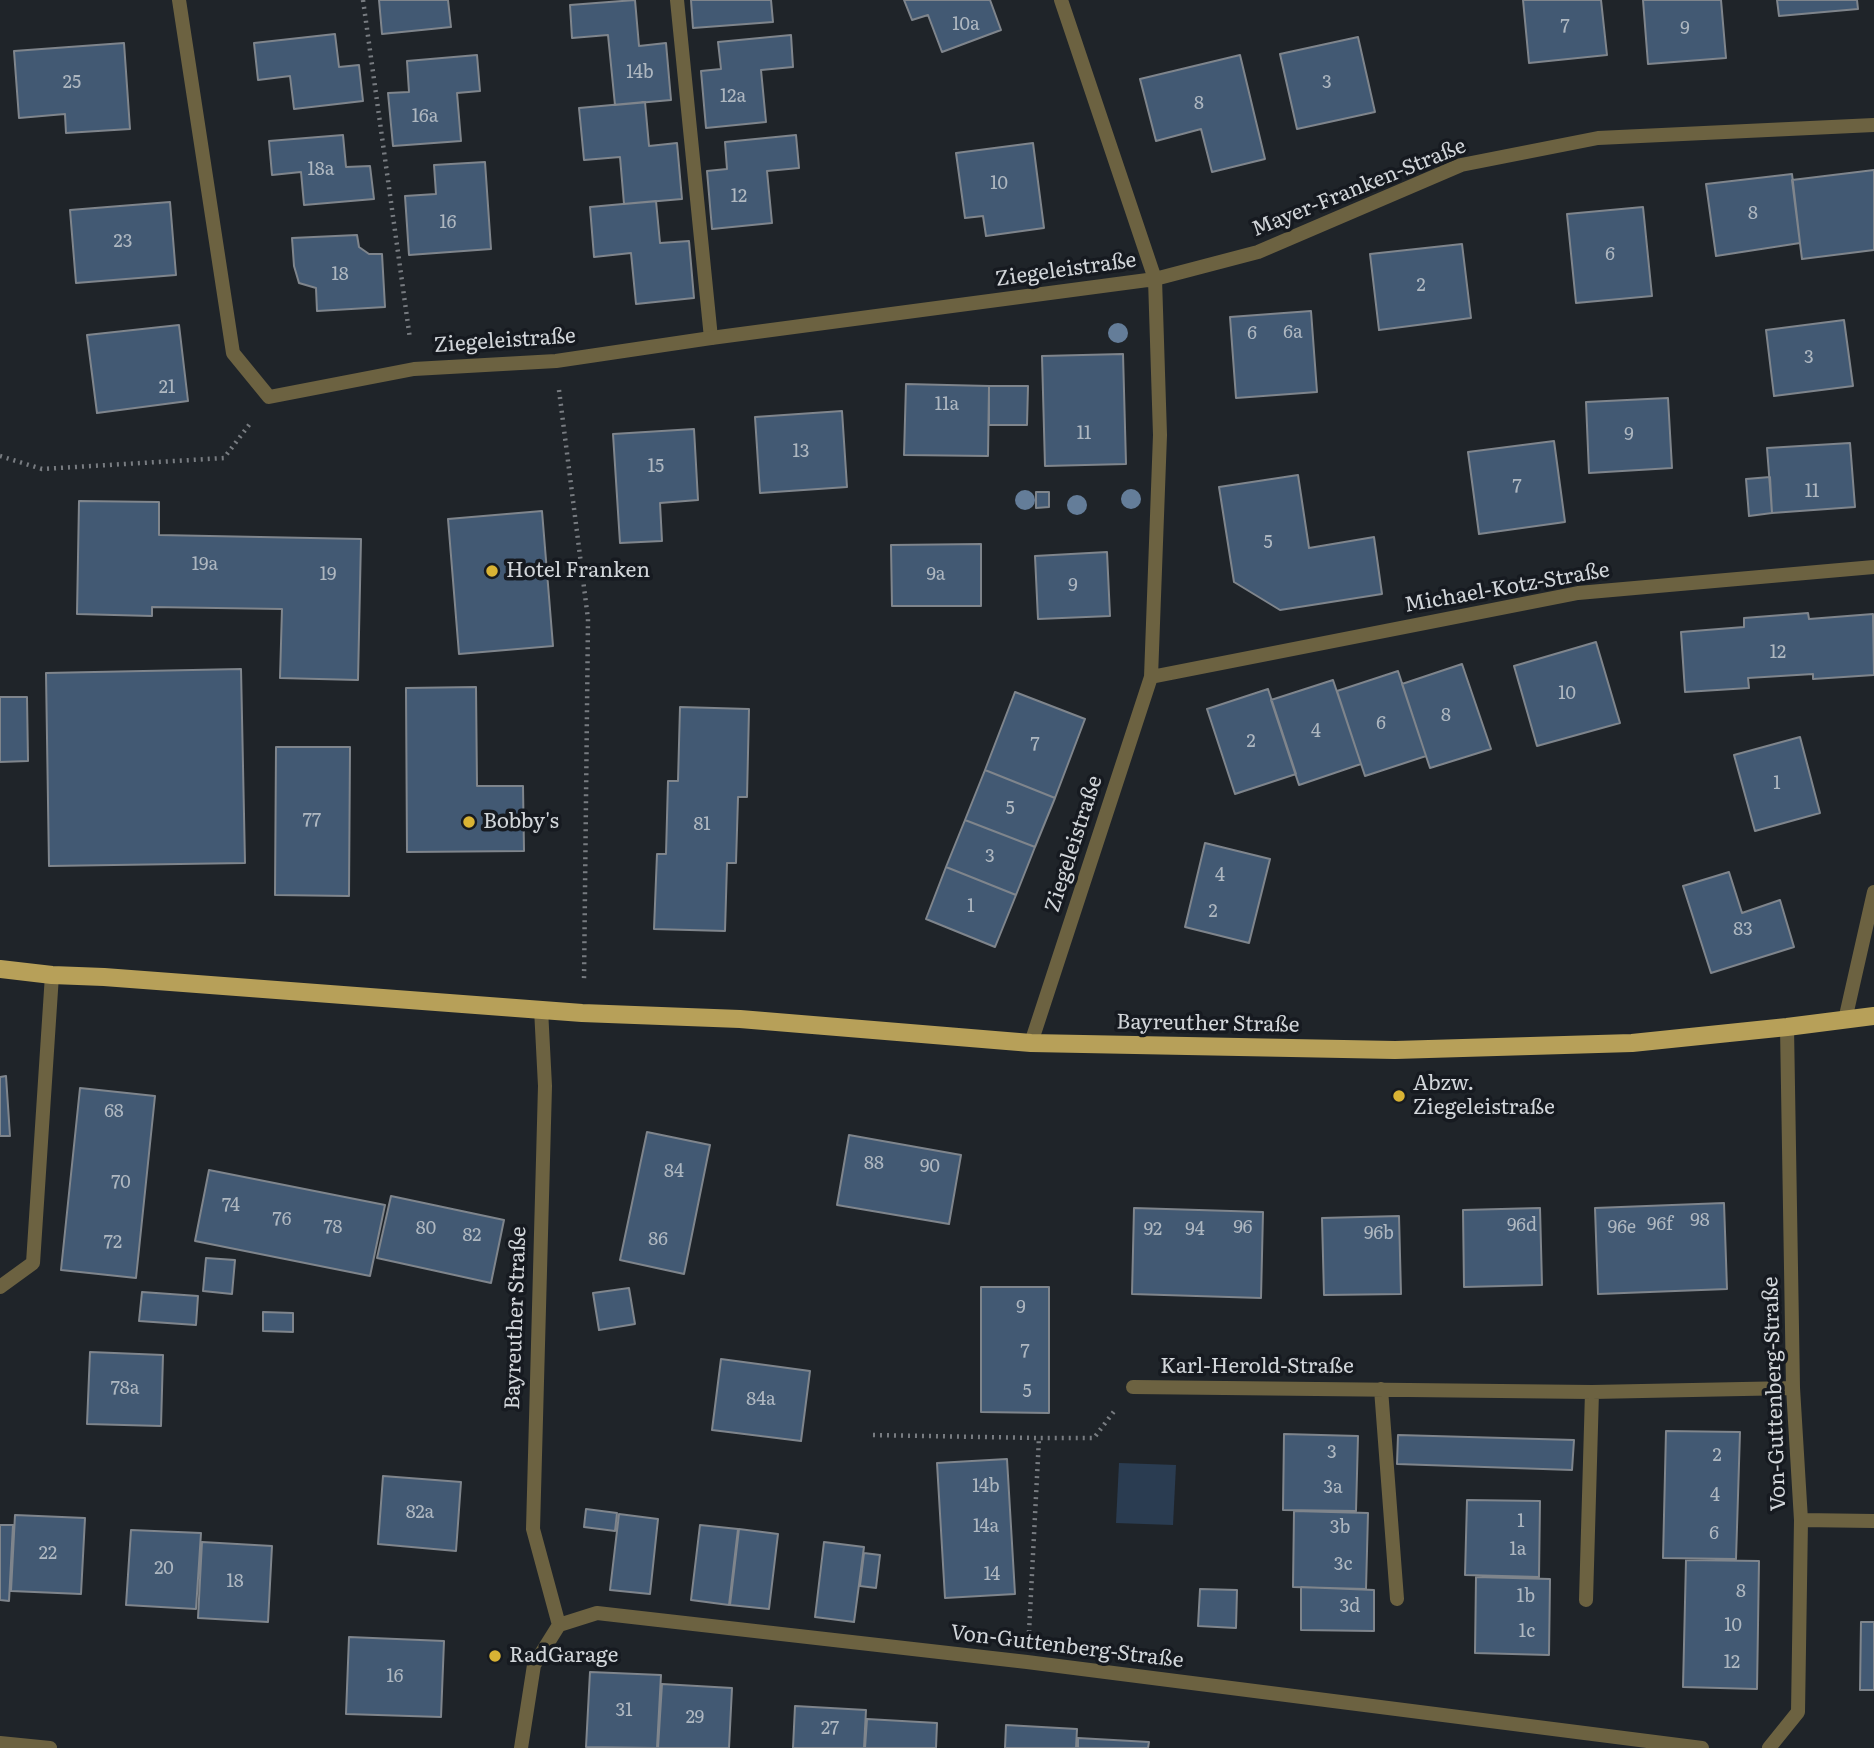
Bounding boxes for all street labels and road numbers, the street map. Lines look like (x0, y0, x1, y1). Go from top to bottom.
street label: Mayer-Franken-Straße (1248, 133, 1470, 243)
street label: Ziegeleistraße (994, 248, 1138, 292)
street label: Ziegeleistraße (433, 323, 577, 359)
street label: Michael-Kotz-Straße (1402, 558, 1612, 618)
street label: Ziegeleistraße (1040, 773, 1108, 915)
street label: Bayreuther Straße (1116, 1010, 1300, 1038)
street label: Bayreuther Straße (500, 1226, 532, 1410)
street label: Von-Guttenberg-Straße (1758, 1276, 1792, 1512)
street label: Karl-Herold-Straße (1160, 1354, 1354, 1380)
street label: Von-Guttenberg-Straße (949, 1620, 1185, 1674)

